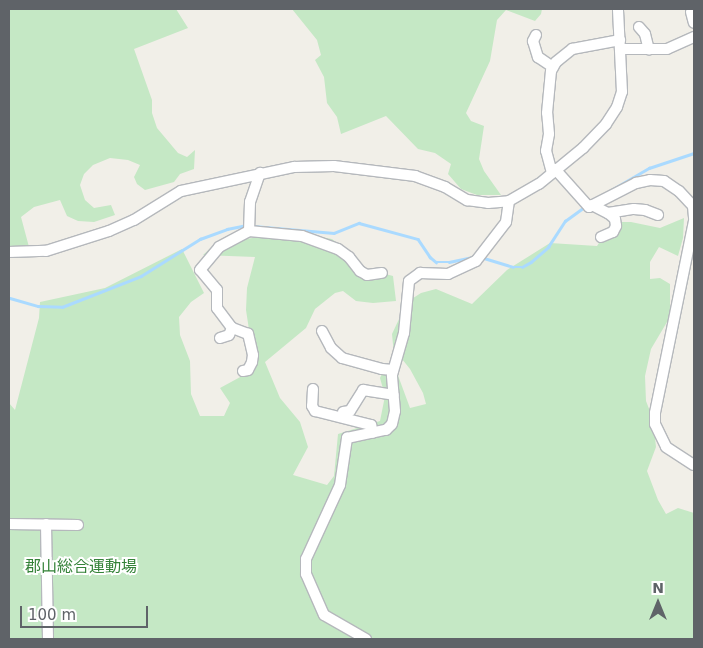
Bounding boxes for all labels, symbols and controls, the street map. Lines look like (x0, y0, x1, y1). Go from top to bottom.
park label: 郡山総合運動場 (25, 557, 137, 577)
north arrow (633, 578, 683, 628)
text: N (652, 580, 664, 596)
scale bar (22, 596, 150, 628)
text: 100 m (28, 606, 76, 624)

